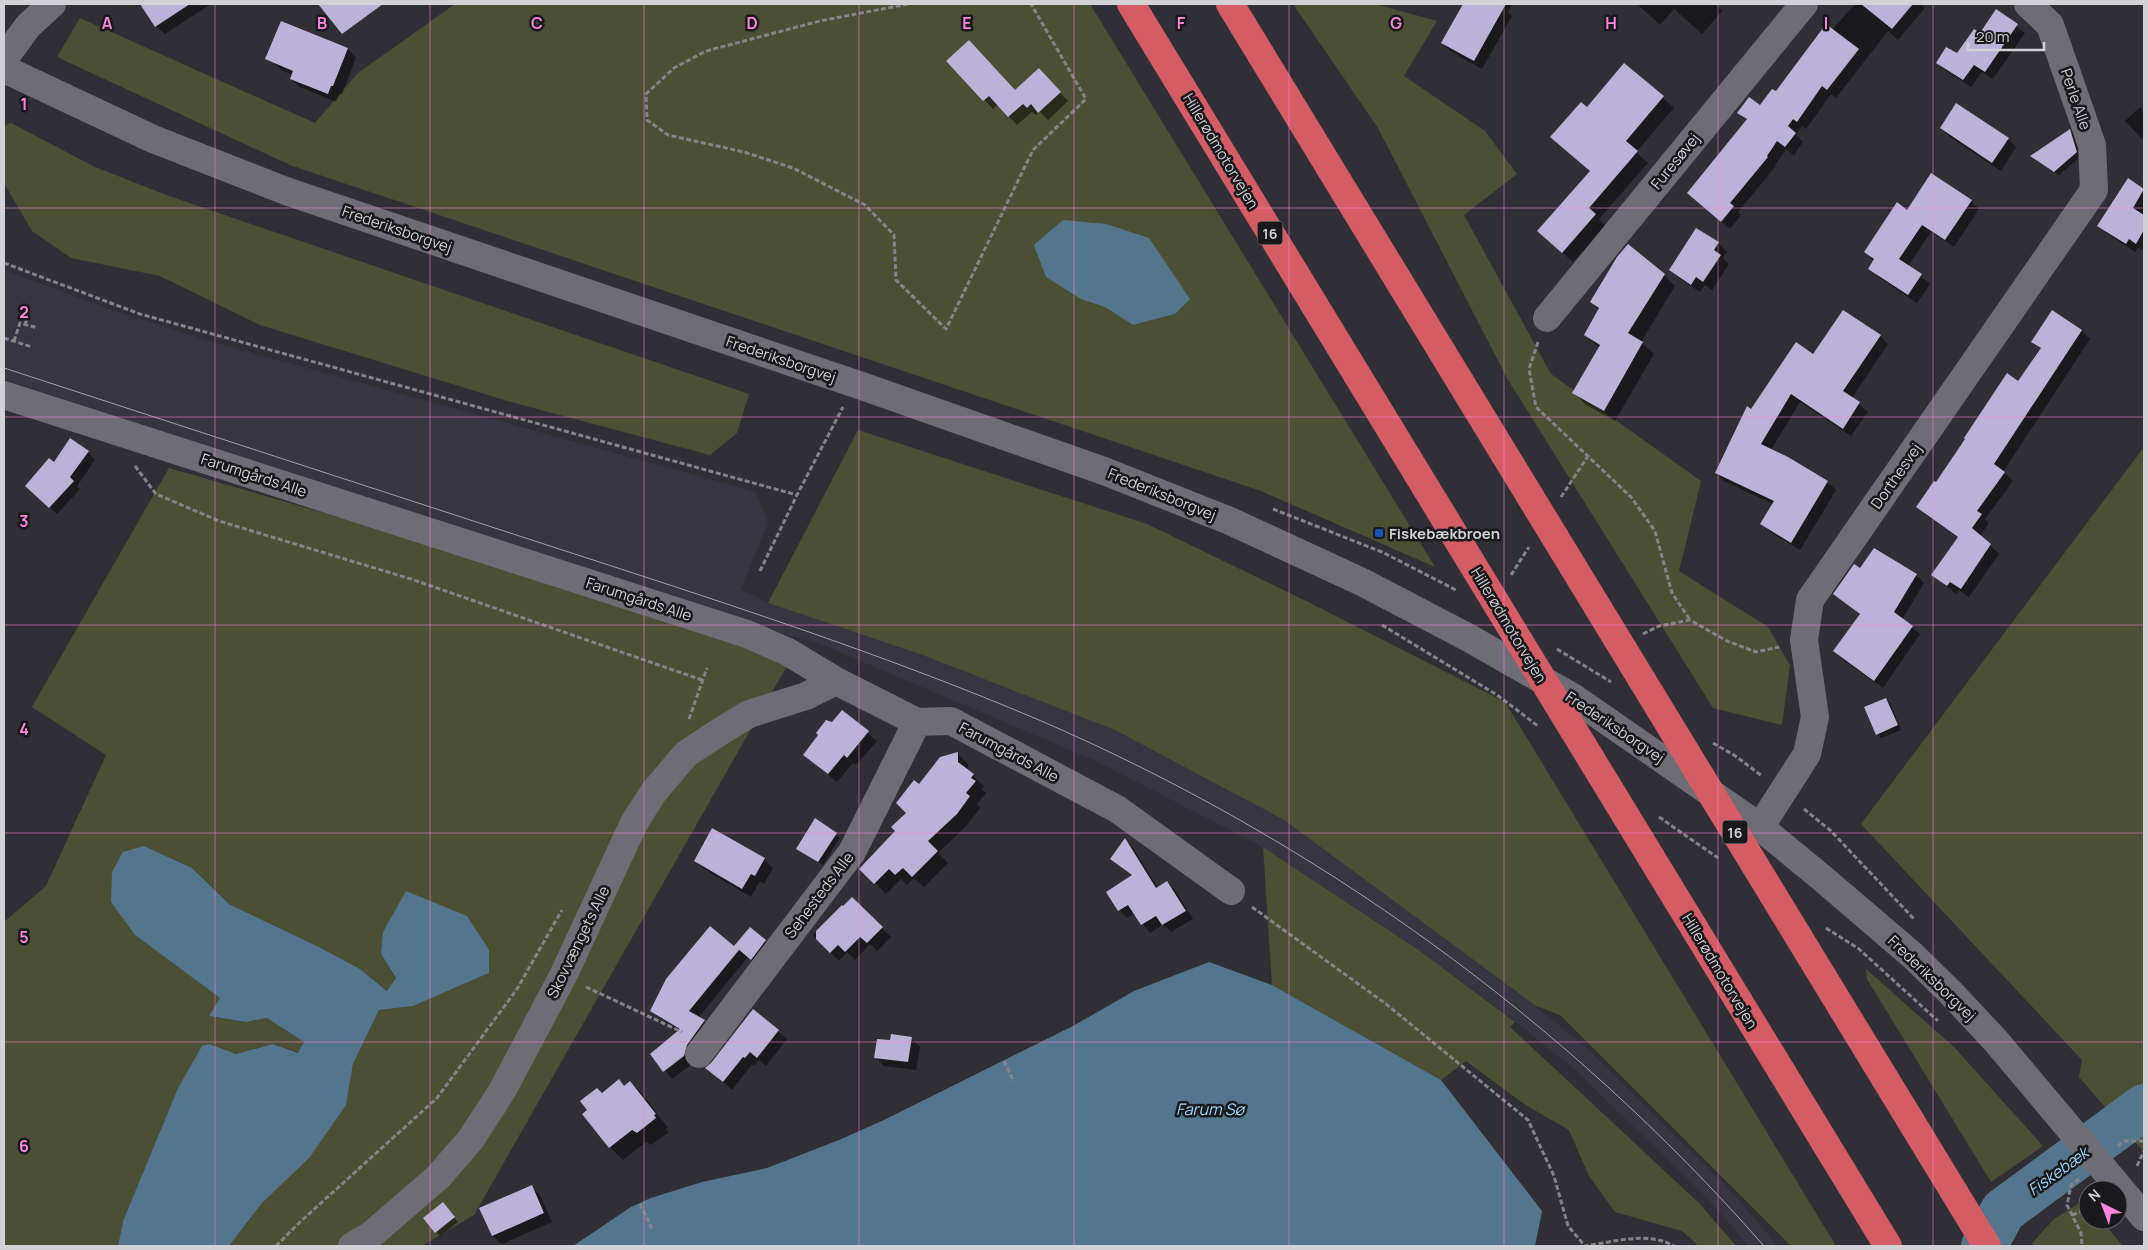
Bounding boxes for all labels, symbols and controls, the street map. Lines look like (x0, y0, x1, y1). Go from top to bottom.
text: A (102, 12, 113, 34)
text: B (317, 12, 327, 34)
text: C (531, 12, 543, 34)
text: D (746, 12, 758, 34)
text: E (962, 12, 972, 34)
text: F (1177, 12, 1186, 34)
text: G (1390, 12, 1402, 34)
text: H (1605, 12, 1617, 34)
text: I (1824, 12, 1828, 34)
scale bar (1968, 20, 2044, 52)
text: 20 m (1976, 26, 2009, 47)
street label: Perle Alle (2056, 65, 2096, 133)
street label: Hillerødmotorvejen (1178, 89, 1264, 213)
text: 1 (20, 93, 28, 115)
street label: Furesøvej (1646, 128, 1704, 194)
street label: Frederiksborgvej (339, 200, 455, 258)
road number: 16 (1258, 222, 1282, 244)
text: 2 (19, 301, 29, 323)
street label: Frederiksborgvej (723, 330, 839, 388)
street label: Dorthesvej (1866, 439, 1926, 513)
street label: Farumgårds Alle (198, 448, 310, 502)
street label: Frederiksborgvej (1105, 463, 1219, 525)
text: 3 (19, 510, 29, 532)
place label: Fiskebækbroen (1389, 523, 1500, 544)
marker: Fiskebækbroen (1373, 527, 1385, 539)
street label: Hillerødmotorvejen (1466, 563, 1552, 687)
street label: Farumgårds Alle (583, 572, 695, 626)
street label: Frederiksborgvej (1561, 686, 1669, 768)
street label: Farumgårds Alle (955, 717, 1063, 787)
text: 4 (19, 718, 29, 740)
road number: 16 (1722, 820, 1748, 844)
street label: Sehesteds Alle (780, 847, 859, 942)
street label: Skovvængets Alle (542, 882, 614, 1002)
street label: Hillerødmotorvejen (1677, 909, 1763, 1033)
text: 5 (19, 926, 29, 948)
street label: Frederiksborgvej (1883, 931, 1981, 1025)
water label: Farum Sø (1176, 1098, 1247, 1120)
text: 6 (19, 1135, 29, 1157)
water label: Fiskebæk (2023, 1140, 2094, 1200)
north arrow (2078, 1180, 2128, 1230)
text: N (2084, 1185, 2104, 1205)

